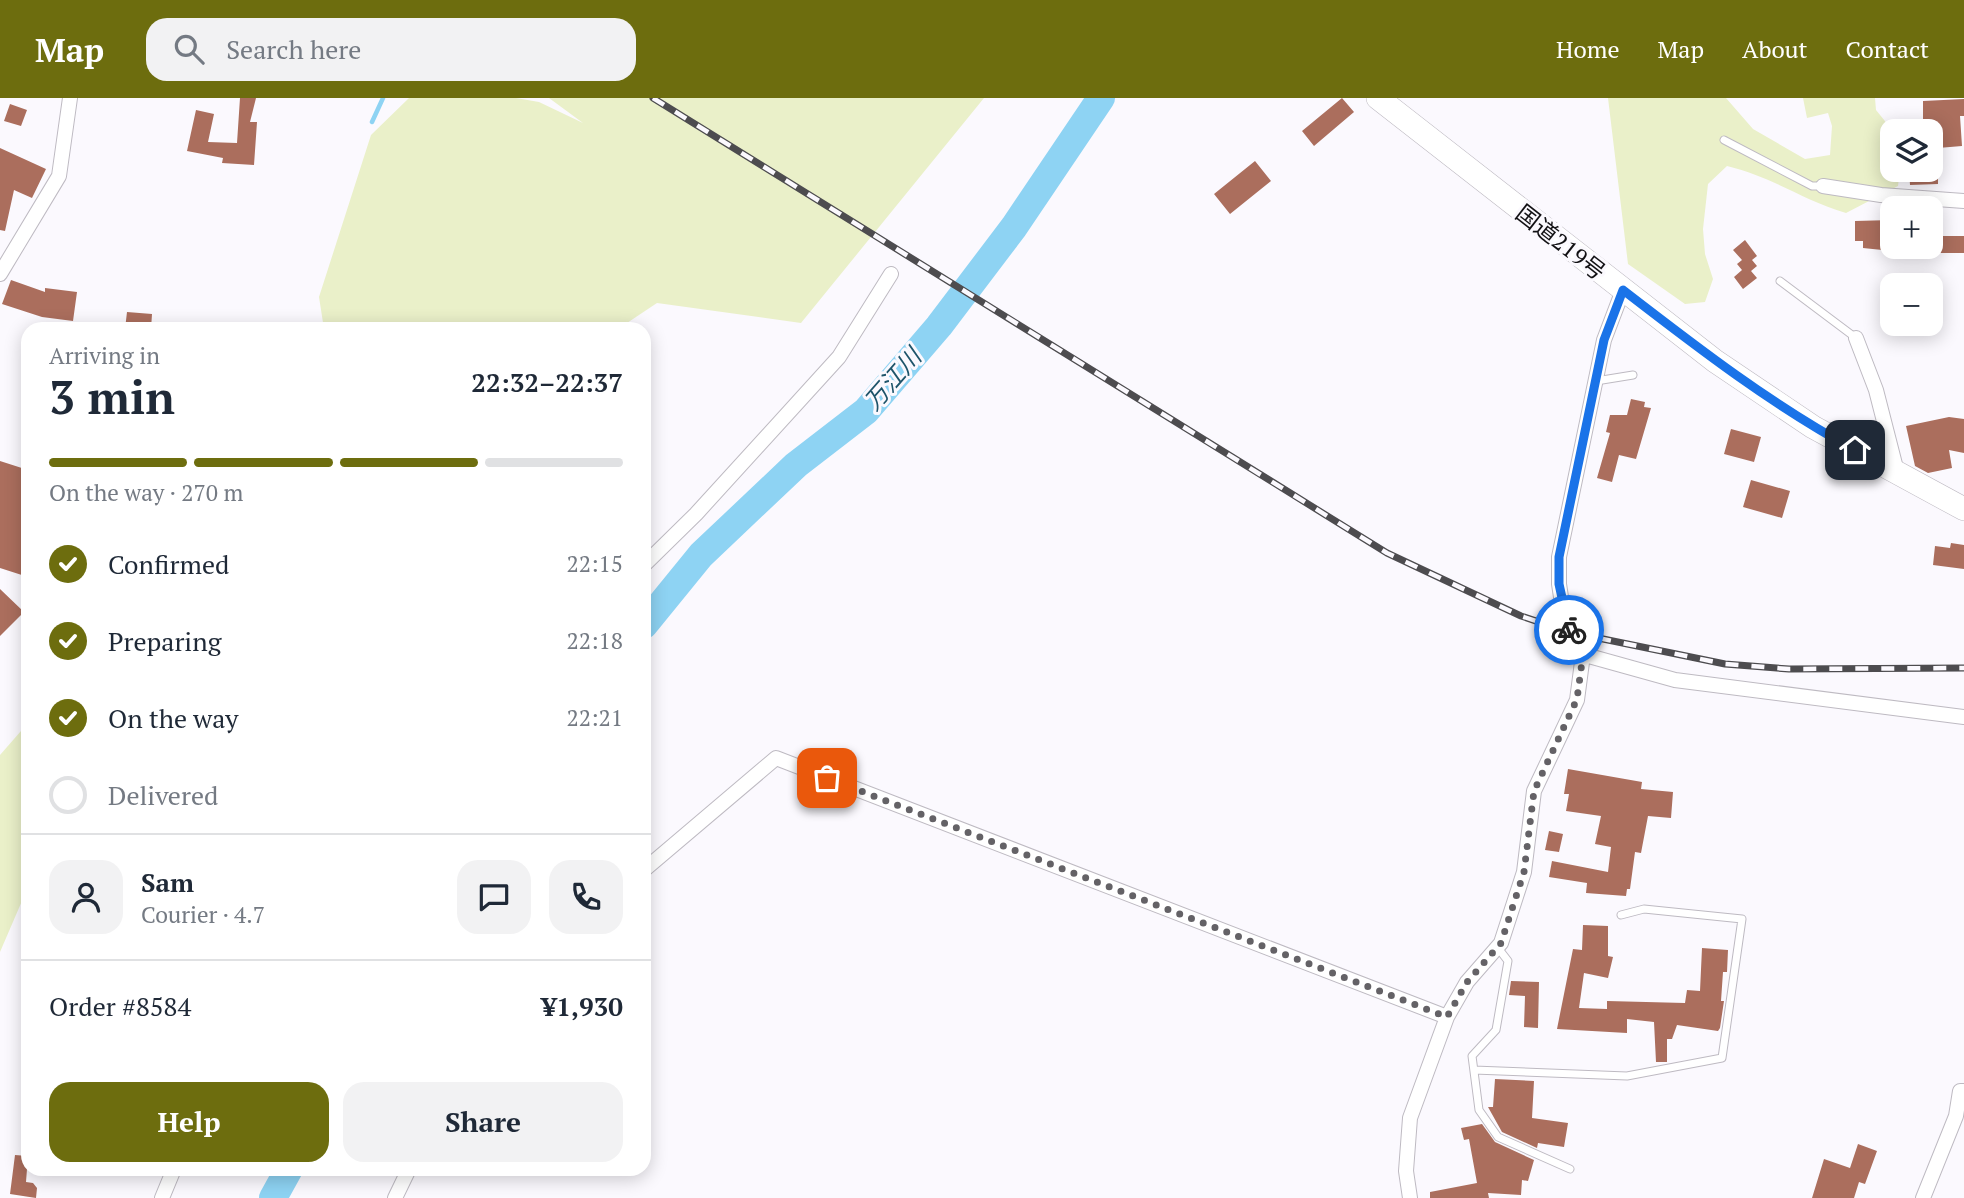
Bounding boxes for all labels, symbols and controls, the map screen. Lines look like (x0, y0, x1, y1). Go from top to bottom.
search box (146, 18, 636, 81)
text: Map (35, 28, 104, 71)
icon: search (170, 30, 208, 68)
text: Search here (226, 32, 361, 66)
text: Home (1556, 33, 1620, 65)
text: Map (1658, 33, 1704, 65)
text: About (1742, 33, 1808, 65)
text: Contact (1846, 33, 1929, 65)
map controls (1880, 119, 1943, 336)
button: layers (1880, 119, 1943, 182)
button: + (1880, 196, 1943, 259)
street label: 国道219号 (1510, 197, 1612, 287)
button: − (1880, 273, 1943, 336)
water label: 万江川 (856, 339, 930, 417)
text: Arriving in (49, 340, 160, 371)
text: 22:32–22:37 (471, 365, 623, 399)
text: 3 min (49, 366, 175, 427)
pin (1825, 420, 1885, 480)
icon: home (1836, 431, 1874, 469)
text: On the way · 270 m (49, 477, 243, 508)
icon: check (49, 545, 87, 583)
text: Confirmed (108, 547, 229, 581)
text: 22:15 (566, 548, 623, 579)
courier (1534, 595, 1604, 665)
icon: bike (1550, 611, 1588, 649)
icon: check (49, 622, 87, 660)
text: Preparing (108, 624, 221, 658)
text: 22:18 (566, 625, 623, 656)
icon: check (49, 699, 87, 737)
text: On the way (108, 701, 239, 735)
text: 22:21 (566, 702, 623, 733)
pin (797, 748, 857, 808)
icon: bag (808, 759, 846, 797)
text: Delivered (108, 778, 218, 812)
button: person (49, 860, 123, 934)
button: chat (457, 860, 531, 934)
button: phone (549, 860, 623, 934)
text: Sam (141, 865, 194, 899)
text: Courier · 4.7 (141, 899, 265, 930)
text: Order #8584 (49, 989, 191, 1023)
text: ¥1,930 (542, 989, 623, 1023)
button: Help (49, 1082, 329, 1162)
button: Share (343, 1082, 623, 1162)

